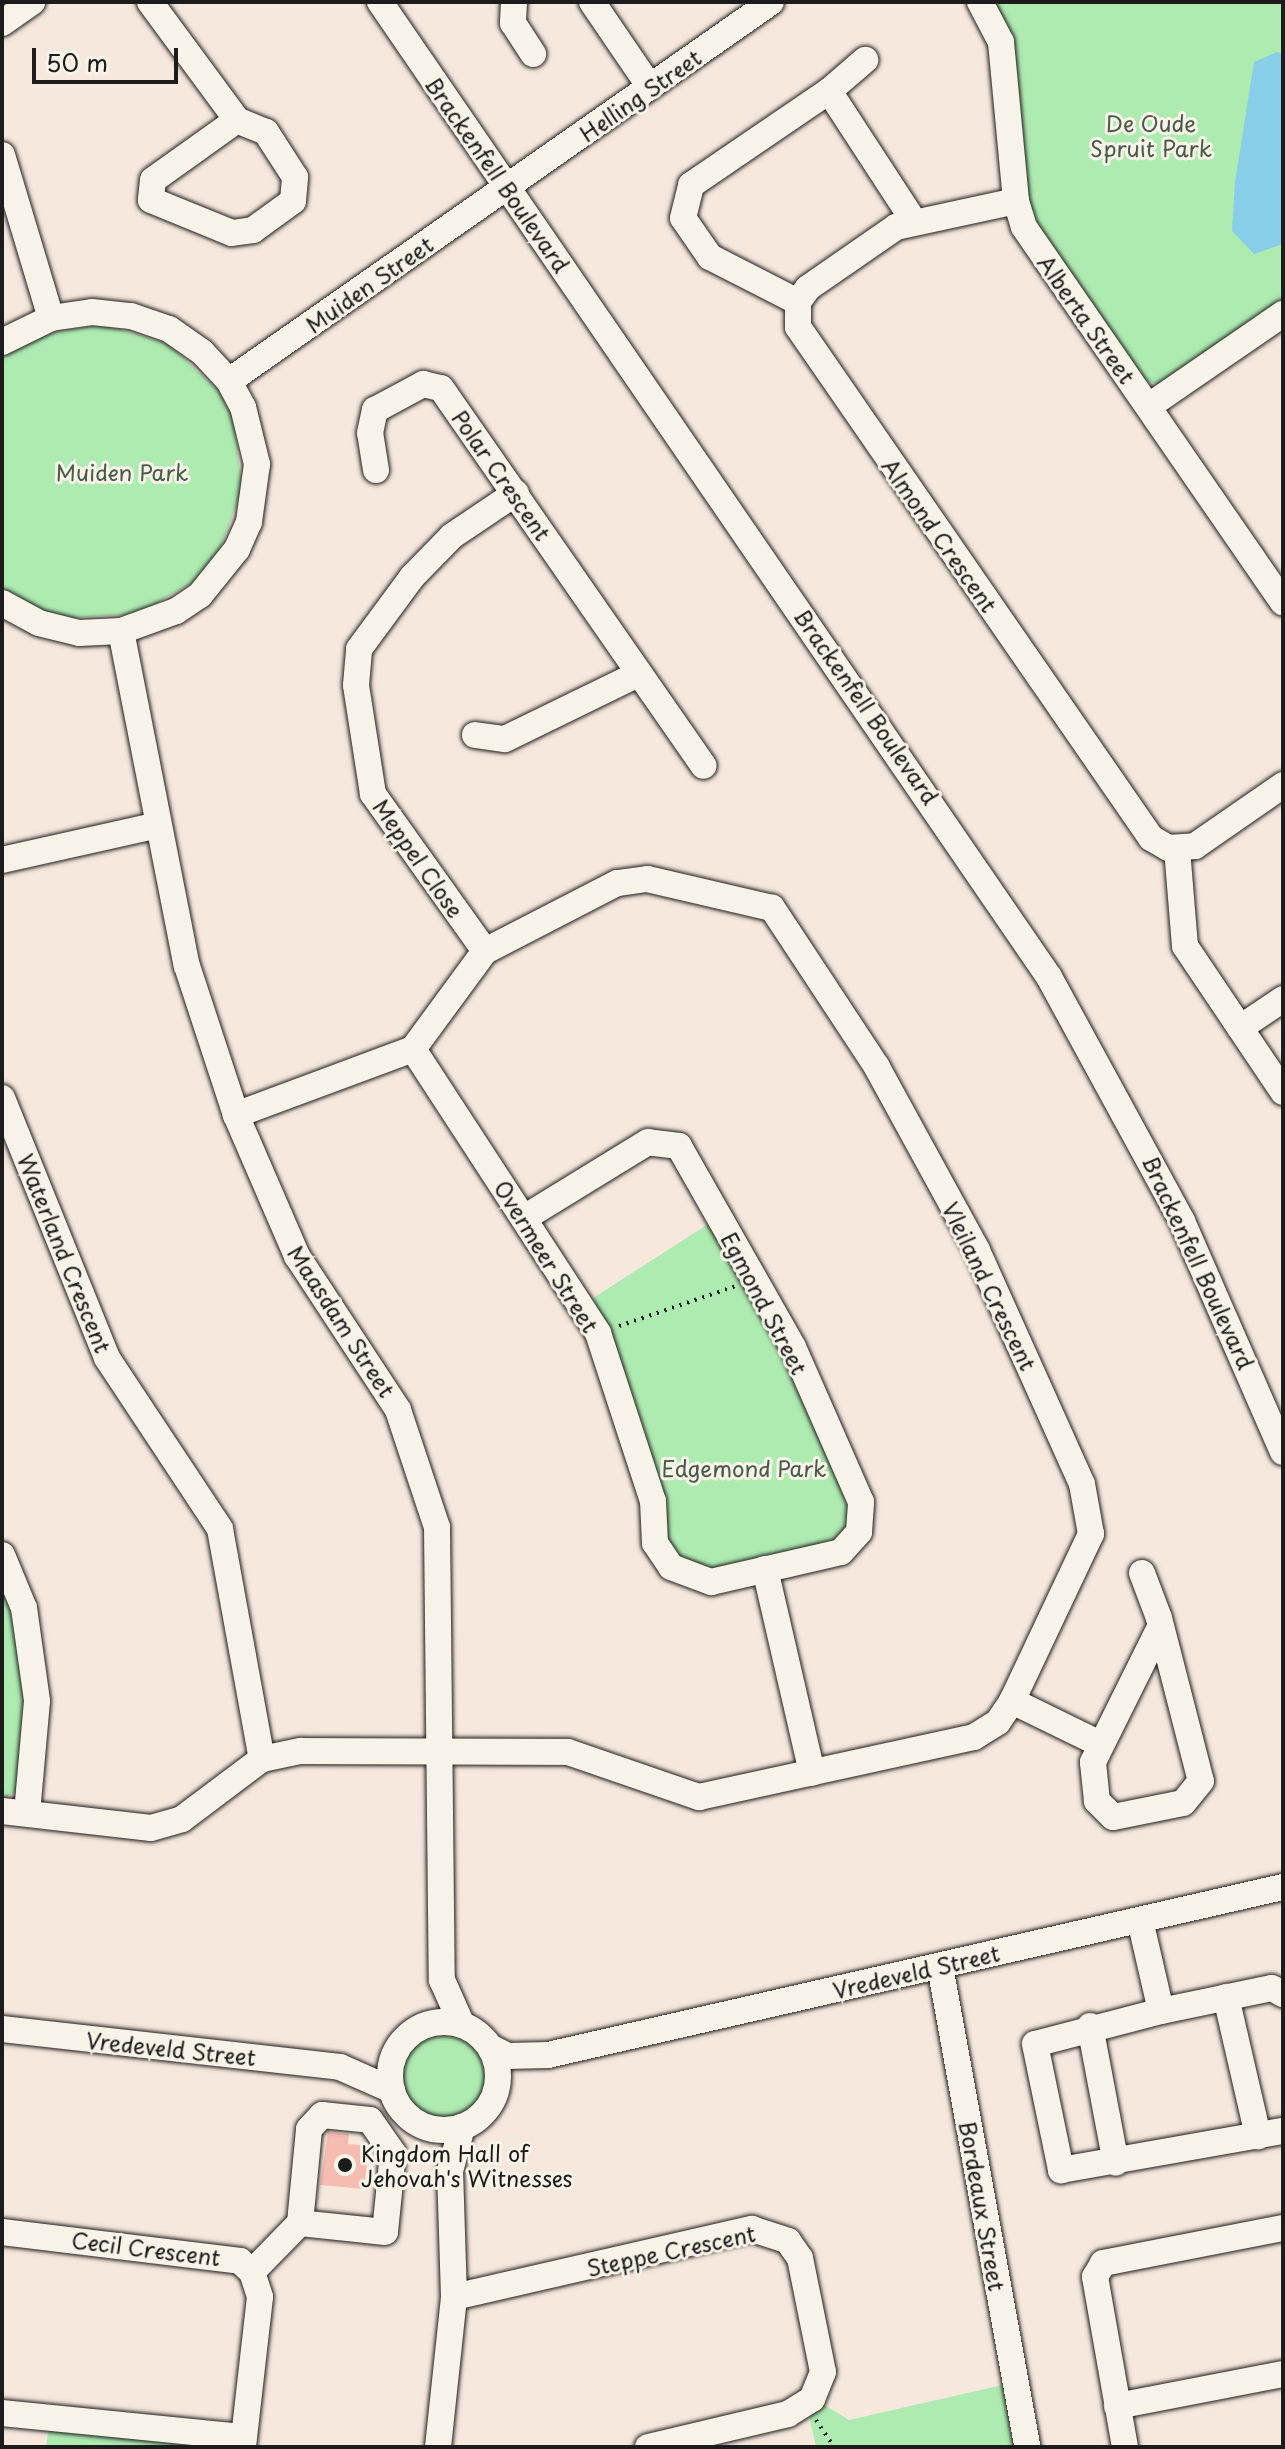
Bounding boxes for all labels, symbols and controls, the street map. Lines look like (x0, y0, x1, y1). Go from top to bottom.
scale bar (36, 32, 182, 82)
street label: Helling Street (573, 43, 707, 147)
text: 50 m (46, 44, 108, 80)
street label: Brackenfell Boulevard (421, 71, 575, 277)
park label: De Oude Spruit Park (1091, 109, 1211, 160)
street label: Muiden Street (300, 230, 438, 338)
street label: Alberta Street (1032, 249, 1142, 389)
street label: Polar Crescent (447, 404, 557, 546)
street label: Almond Crescent (877, 453, 1003, 617)
park label: Muiden Park (55, 459, 189, 485)
street label: Brackenfell Boulevard (790, 603, 944, 809)
street label: Meppel Close (368, 794, 470, 922)
street label: Waterland Crescent (13, 1149, 117, 1357)
street label: Brackenfell Boulevard (1138, 1151, 1260, 1373)
street label: Overmeer Street (489, 1174, 605, 1338)
street label: Vleiland Crescent (938, 1197, 1042, 1375)
street label: Egmond Street (717, 1228, 813, 1378)
street label: Maasdam Street (283, 1240, 401, 1402)
park label: Edgemond Park (661, 1455, 827, 1481)
street label: Vredeveld Street (829, 1939, 1003, 2003)
street label: Vredeveld Street (84, 2026, 258, 2070)
street label: Bordeaux Street (955, 2119, 1011, 2293)
place label: Kingdom Hall of Jehovah's Witnesses (361, 2139, 572, 2190)
marker: Kingdom Hall of Jehovah's Witnesses (336, 2156, 354, 2174)
street label: Steppe Crescent (585, 2219, 757, 2281)
street label: Cecil Crescent (69, 2226, 223, 2270)

